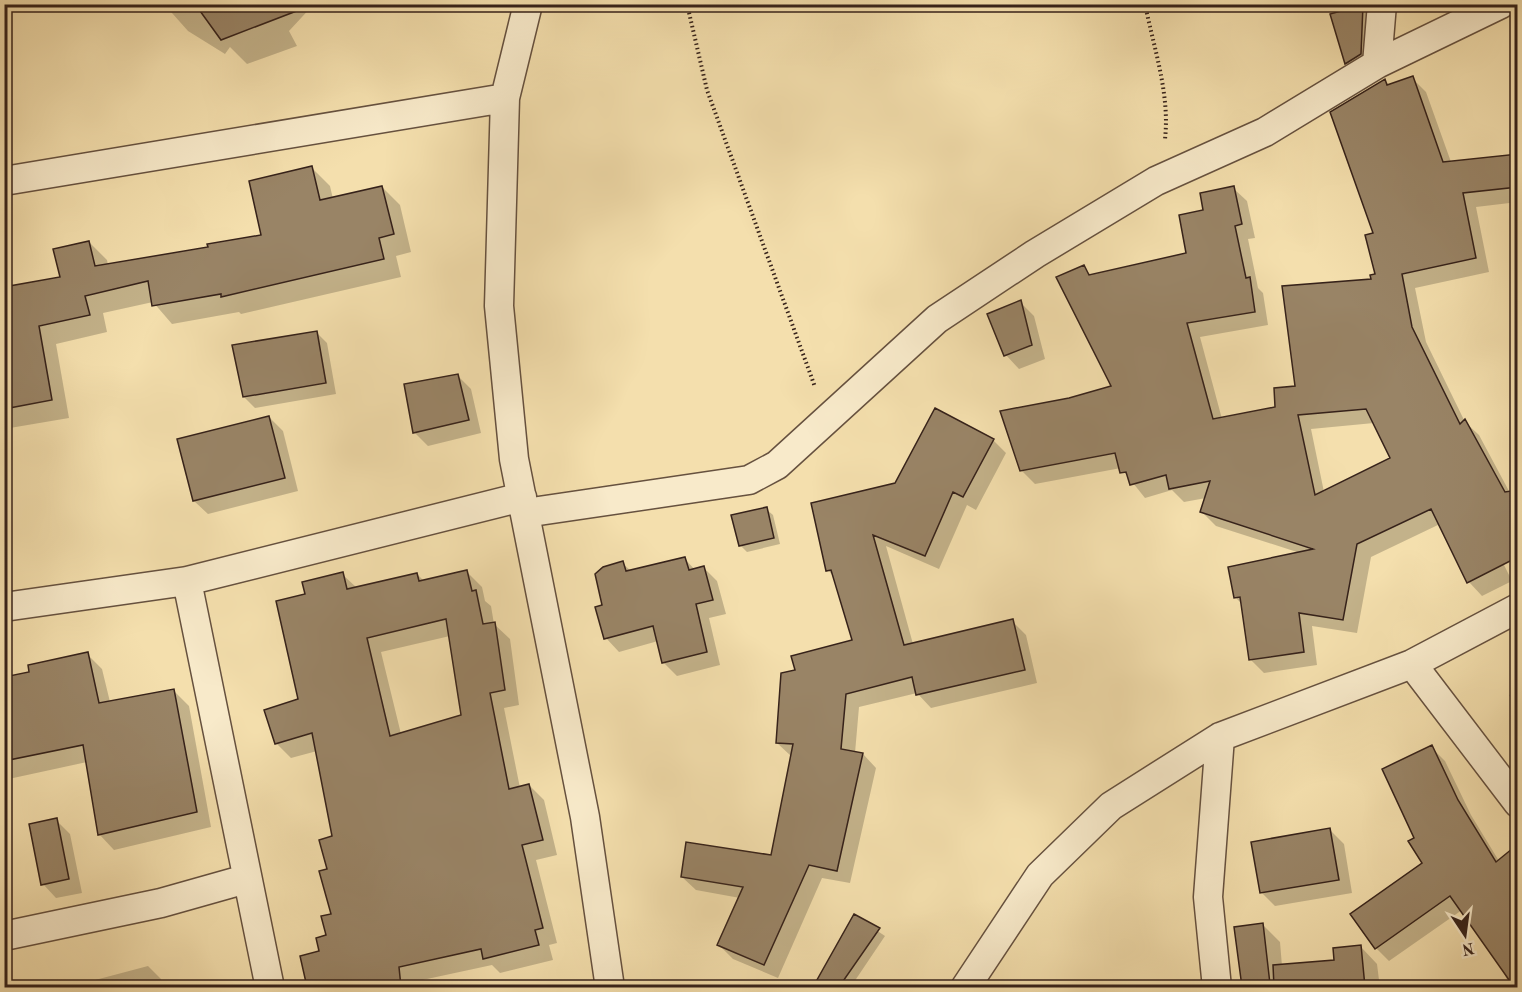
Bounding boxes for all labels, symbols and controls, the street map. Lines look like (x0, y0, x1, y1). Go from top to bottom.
north arrow (1435, 905, 1495, 965)
text: N (1459, 938, 1476, 957)

